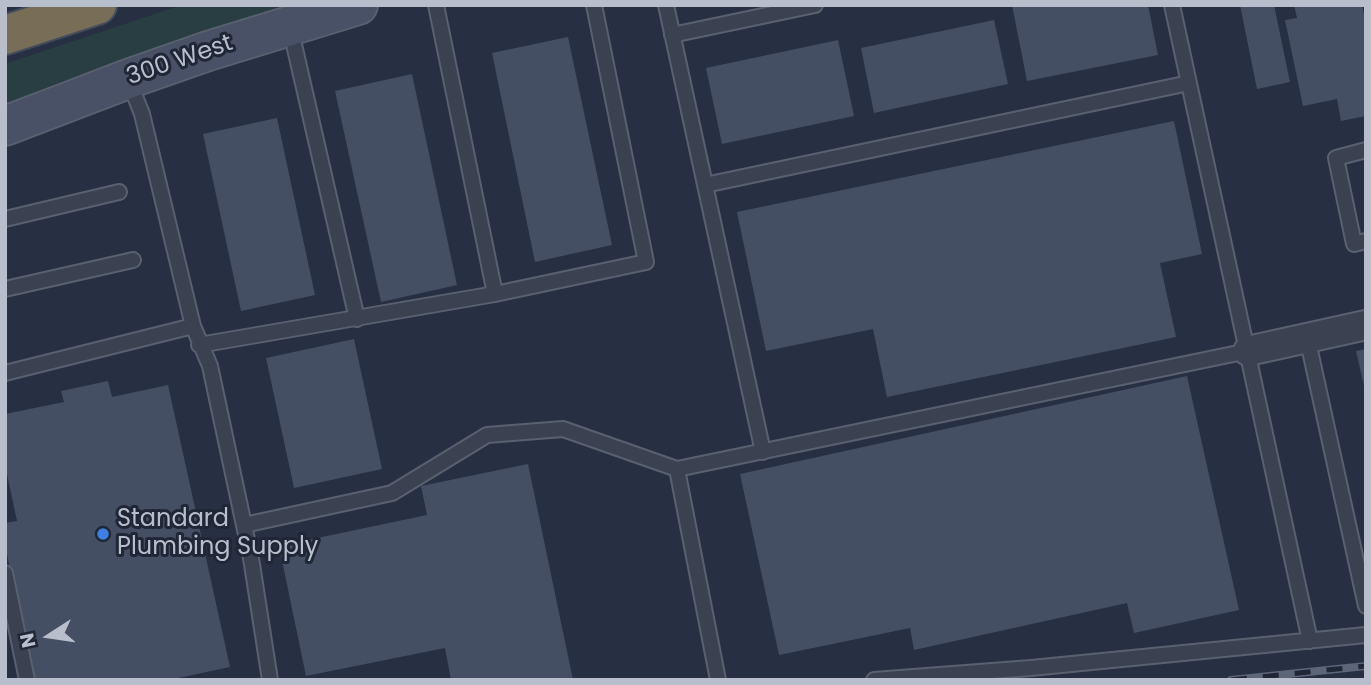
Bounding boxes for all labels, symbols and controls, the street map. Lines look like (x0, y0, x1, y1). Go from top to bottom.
street label: 300 West (123, 29, 237, 93)
place label: Standard Plumbing Supply (117, 506, 318, 562)
marker: Standard Plumbing Supply (95, 526, 111, 542)
north arrow (14, 601, 84, 671)
text: N (13, 631, 43, 650)

